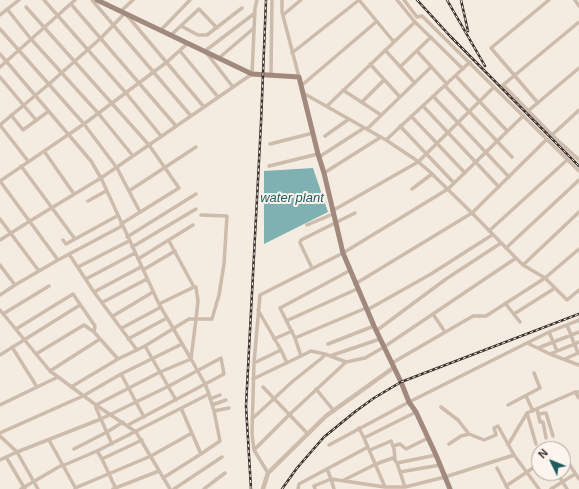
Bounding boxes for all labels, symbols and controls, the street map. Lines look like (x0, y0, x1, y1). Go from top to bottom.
water label: water plant (260, 190, 324, 206)
north arrow (531, 441, 571, 481)
text: N (536, 447, 550, 461)

